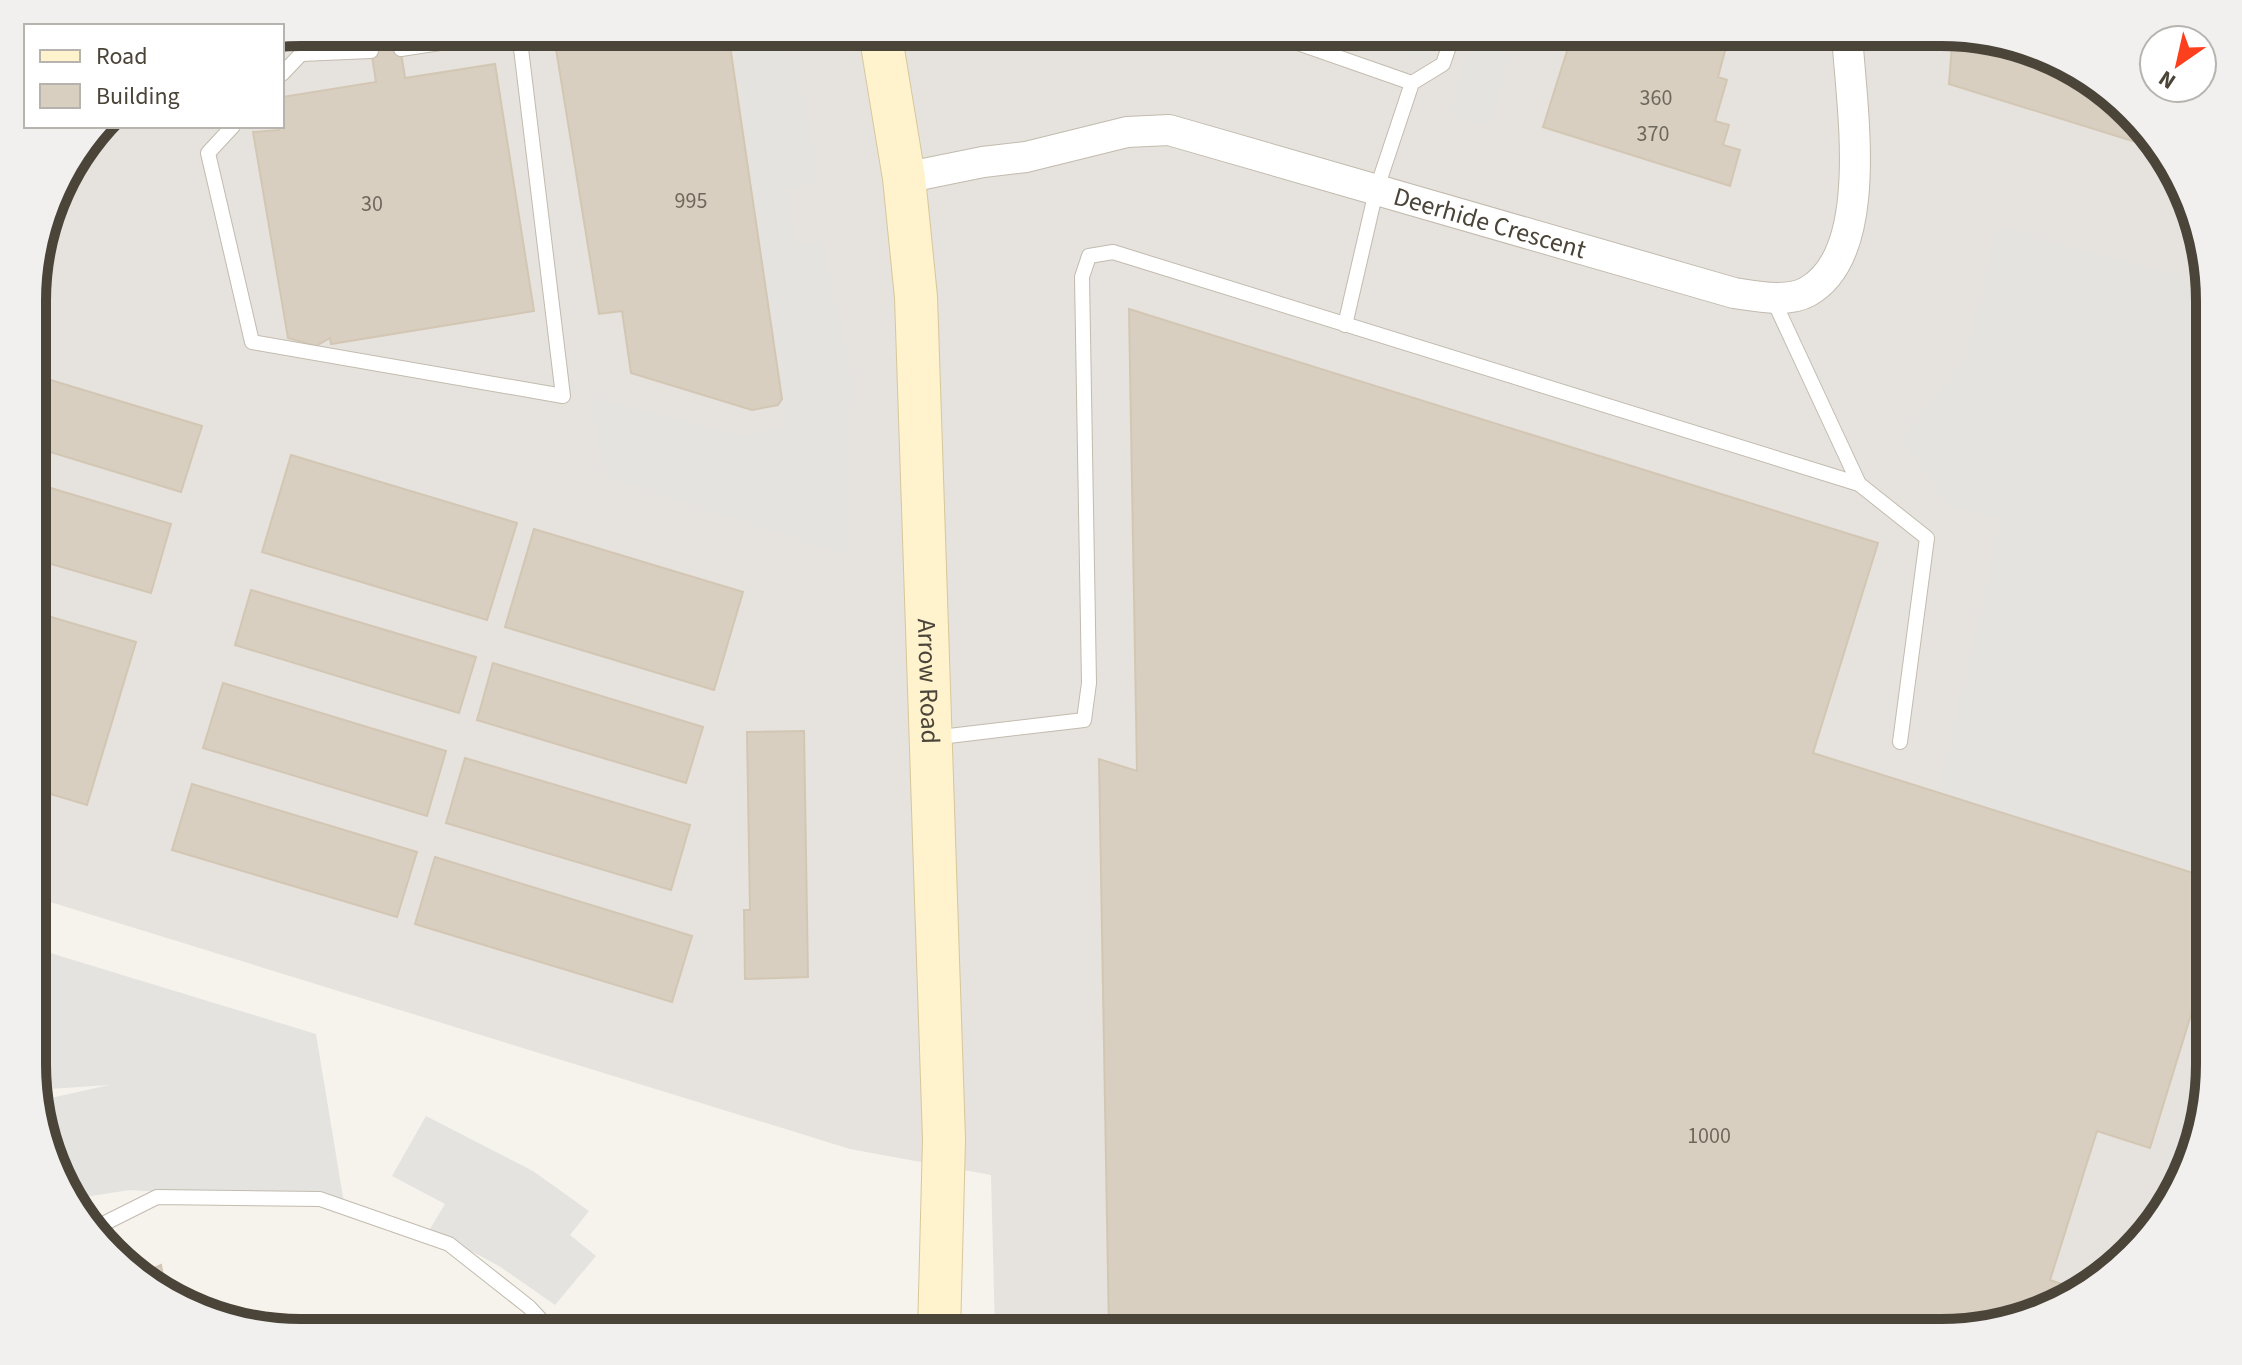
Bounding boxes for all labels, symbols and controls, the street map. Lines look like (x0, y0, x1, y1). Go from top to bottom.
legend (24, 24, 284, 128)
north arrow (2138, 24, 2218, 104)
text: Road (96, 39, 148, 74)
text: N (2152, 62, 2182, 97)
text: Building (96, 79, 180, 114)
house number: 360 (1640, 82, 1672, 114)
house number: 370 (1637, 118, 1669, 150)
street label: Deerhide Crescent (1389, 177, 1591, 268)
house number: 995 (675, 185, 707, 217)
house number: 30 (361, 188, 383, 220)
street label: Arrow Road (908, 618, 949, 745)
house number: 1000 (1687, 1120, 1731, 1152)

